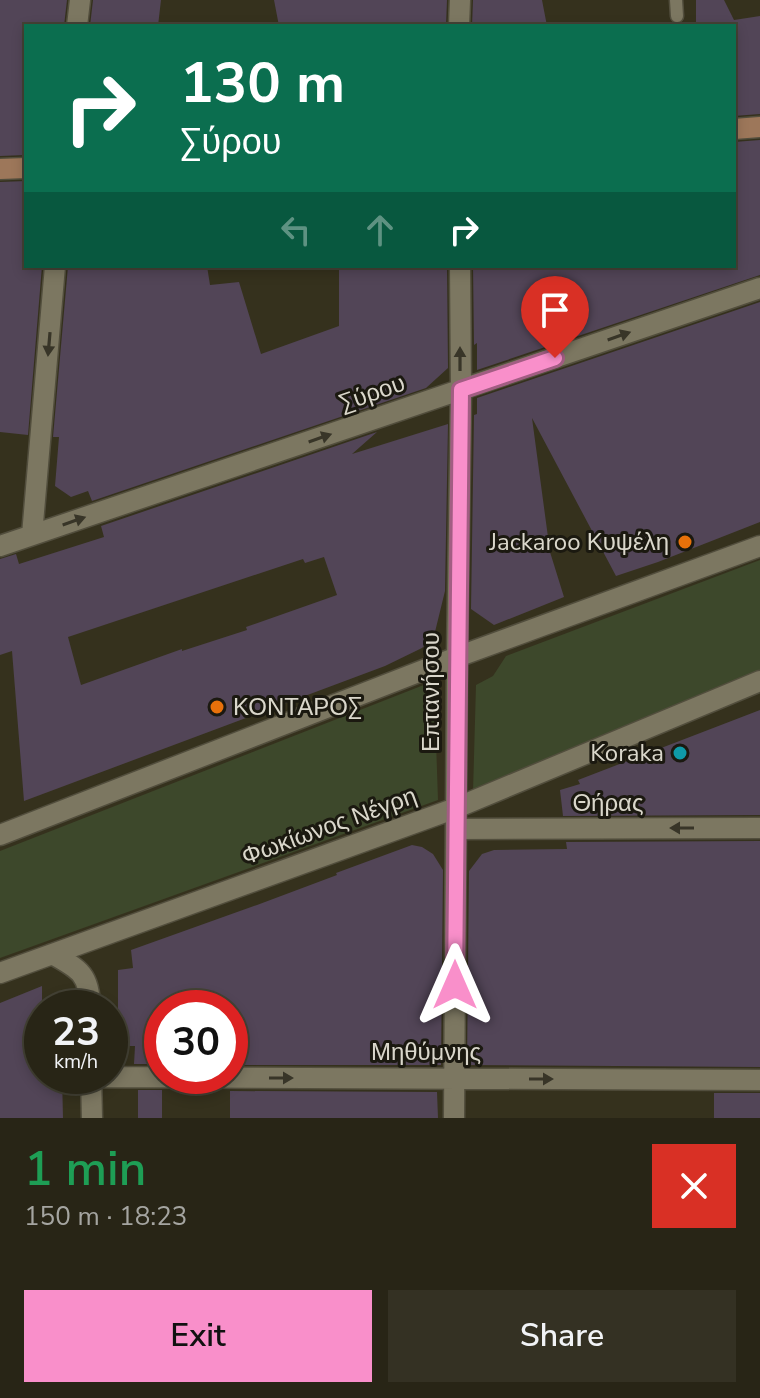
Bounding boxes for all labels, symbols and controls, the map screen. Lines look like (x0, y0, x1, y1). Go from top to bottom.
text: 130 m (180, 45, 345, 122)
icon: right (48, 56, 152, 160)
text: Σύρου (180, 118, 281, 167)
icon: left (274, 208, 318, 252)
icon: ahead (358, 208, 402, 252)
icon: right (442, 208, 486, 252)
pin (521, 276, 589, 358)
icon: arrive (533, 288, 577, 332)
one-way arrow (608, 330, 632, 342)
one-way arrow (42, 332, 55, 357)
one-way arrow (454, 346, 467, 371)
street label: Σύρου (335, 367, 409, 419)
one-way arrow (309, 431, 333, 443)
one-way arrow (62, 514, 86, 526)
place label: Jackaroo Κυψέλη (488, 526, 669, 558)
marker: Jackaroo Κυψέλη (676, 533, 694, 551)
street label: Επτανήσου (415, 632, 447, 752)
place label: ΚΟΝΤΑΡΟΣ (233, 691, 362, 723)
marker: ΚΟΝΤΑΡΟΣ (208, 698, 226, 716)
place label: Koraka (590, 737, 664, 769)
marker: Koraka (671, 744, 689, 762)
street label: Φωκίωνος Νέγρη (237, 779, 421, 873)
street label: Θήρας (572, 787, 644, 819)
one-way arrow (669, 822, 694, 834)
position arrow (413, 943, 497, 1027)
speed limit sign: 30 (144, 990, 248, 1094)
text: 23 (52, 1005, 100, 1059)
street label: Μηθύμνης (371, 1036, 481, 1068)
text: km/h (54, 1048, 98, 1075)
one-way arrow (269, 1072, 294, 1084)
one-way arrow (529, 1073, 554, 1085)
text: 1 min (24, 1136, 146, 1202)
button: close (652, 1144, 736, 1228)
text: 150 m · 18:23 (24, 1199, 187, 1234)
button: Exit (24, 1290, 372, 1382)
button: Share (388, 1290, 736, 1382)

